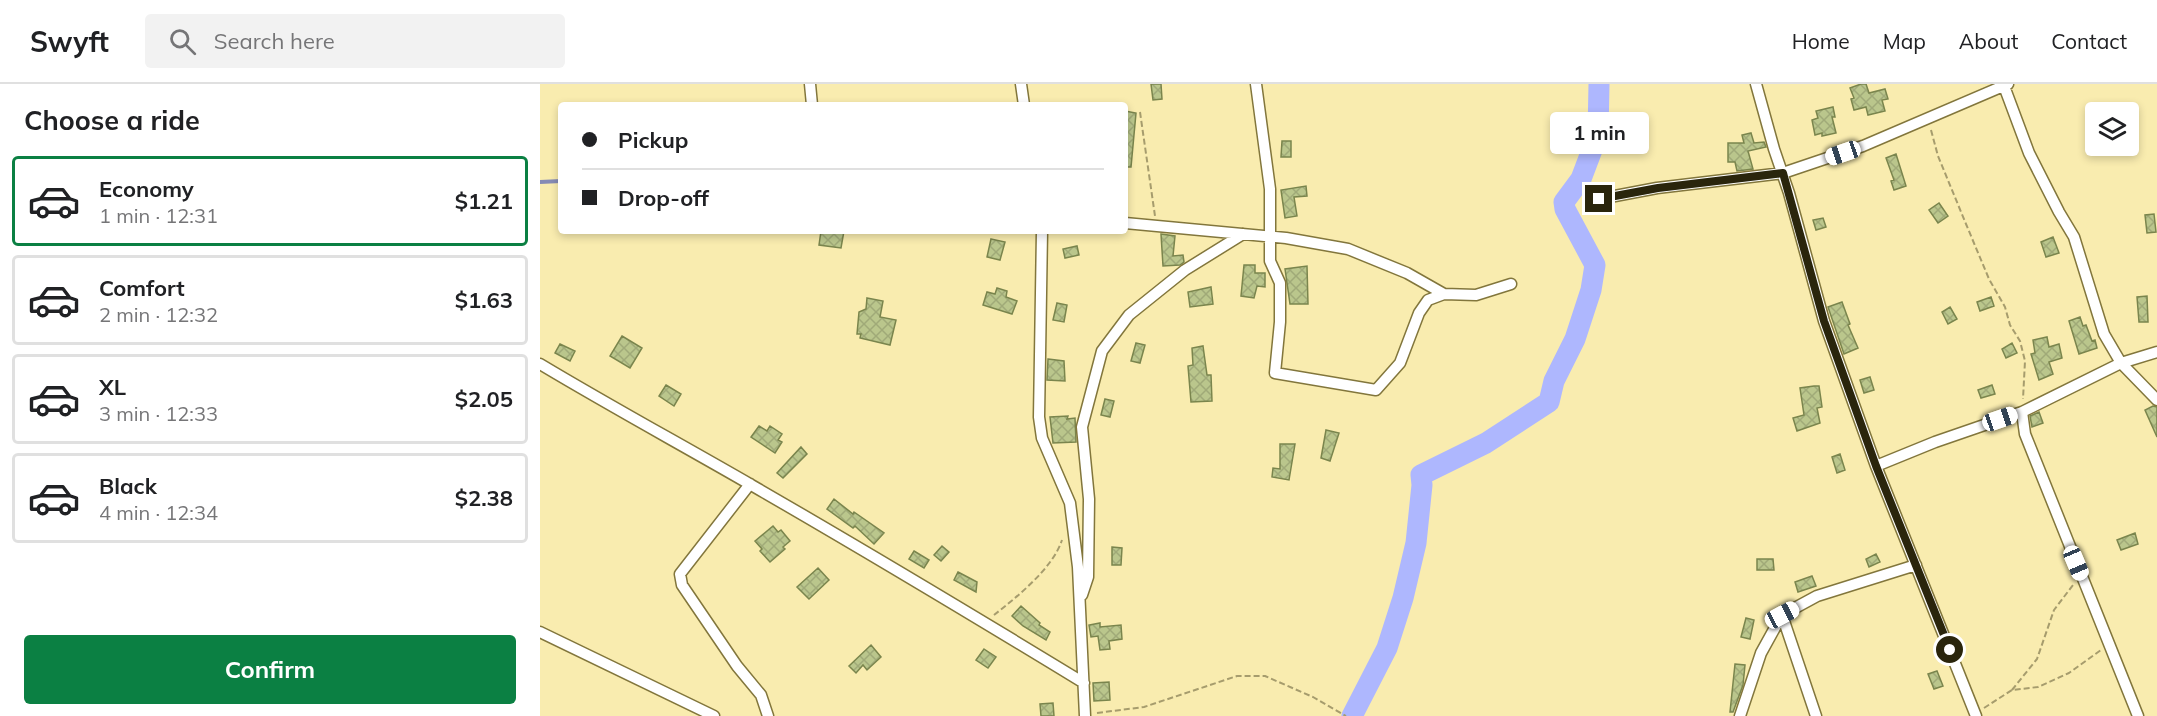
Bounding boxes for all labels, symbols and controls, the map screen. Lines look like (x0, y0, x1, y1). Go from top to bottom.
search box (145, 14, 565, 68)
text: Swyft (30, 24, 109, 59)
icon: search (166, 25, 199, 58)
text: Search here (214, 27, 335, 55)
text: Home (1792, 28, 1850, 54)
text: Map (1883, 28, 1926, 54)
text: About (1959, 28, 2018, 54)
text: Contact (2051, 28, 2127, 54)
map controls (2085, 102, 2139, 156)
button: layers (2085, 102, 2139, 156)
text: Choose a ride (24, 103, 200, 137)
callout: 1 min (1550, 112, 1648, 154)
text: 1 min (1573, 120, 1626, 145)
text: Pickup (618, 126, 688, 154)
car (1823, 139, 1863, 167)
icon: car (27, 174, 81, 228)
text: Economy (99, 175, 194, 203)
text: Drop-off (618, 184, 709, 212)
route end (1585, 185, 1612, 212)
text: $1.21 (455, 187, 513, 215)
text: 1 min · 12:31 (99, 203, 218, 228)
icon: car (27, 273, 81, 327)
text: Comfort (99, 274, 185, 302)
text: $1.63 (455, 286, 513, 314)
text: 2 min · 12:32 (99, 302, 218, 327)
icon: car (27, 372, 81, 426)
text: XL (99, 373, 126, 401)
text: $2.05 (455, 385, 513, 413)
text: 3 min · 12:33 (99, 401, 218, 426)
car (1980, 405, 2020, 433)
icon: car (27, 471, 81, 525)
text: Black (99, 472, 157, 500)
text: $2.38 (455, 484, 513, 512)
text: 4 min · 12:34 (99, 500, 218, 525)
car (2061, 543, 2091, 583)
car (1762, 599, 1802, 631)
button: Confirm (24, 635, 516, 704)
route start (1936, 636, 1963, 663)

